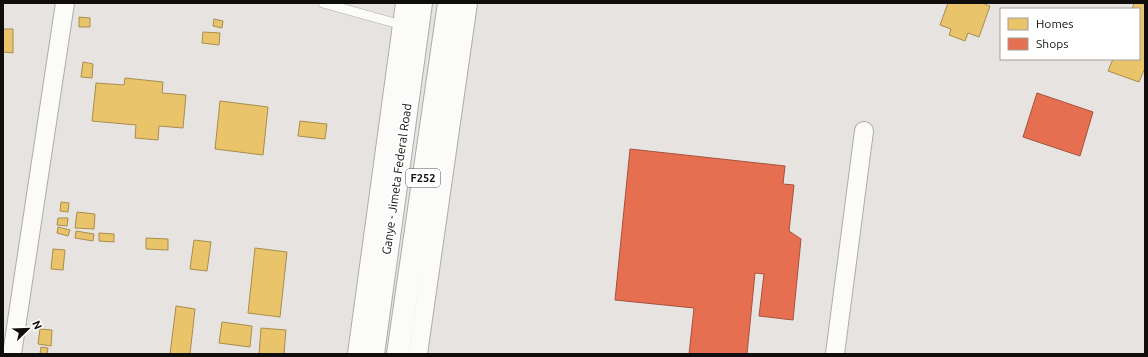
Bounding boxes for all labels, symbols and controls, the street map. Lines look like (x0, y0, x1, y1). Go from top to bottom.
legend (1000, 8, 1140, 60)
text: Homes (1036, 17, 1074, 30)
text: Shops (1036, 37, 1068, 50)
street label: Ganye - Jimeta Federal Road (379, 103, 414, 255)
road number: F252 (406, 169, 440, 187)
north arrow (8, 309, 48, 349)
text: N (30, 319, 44, 331)

